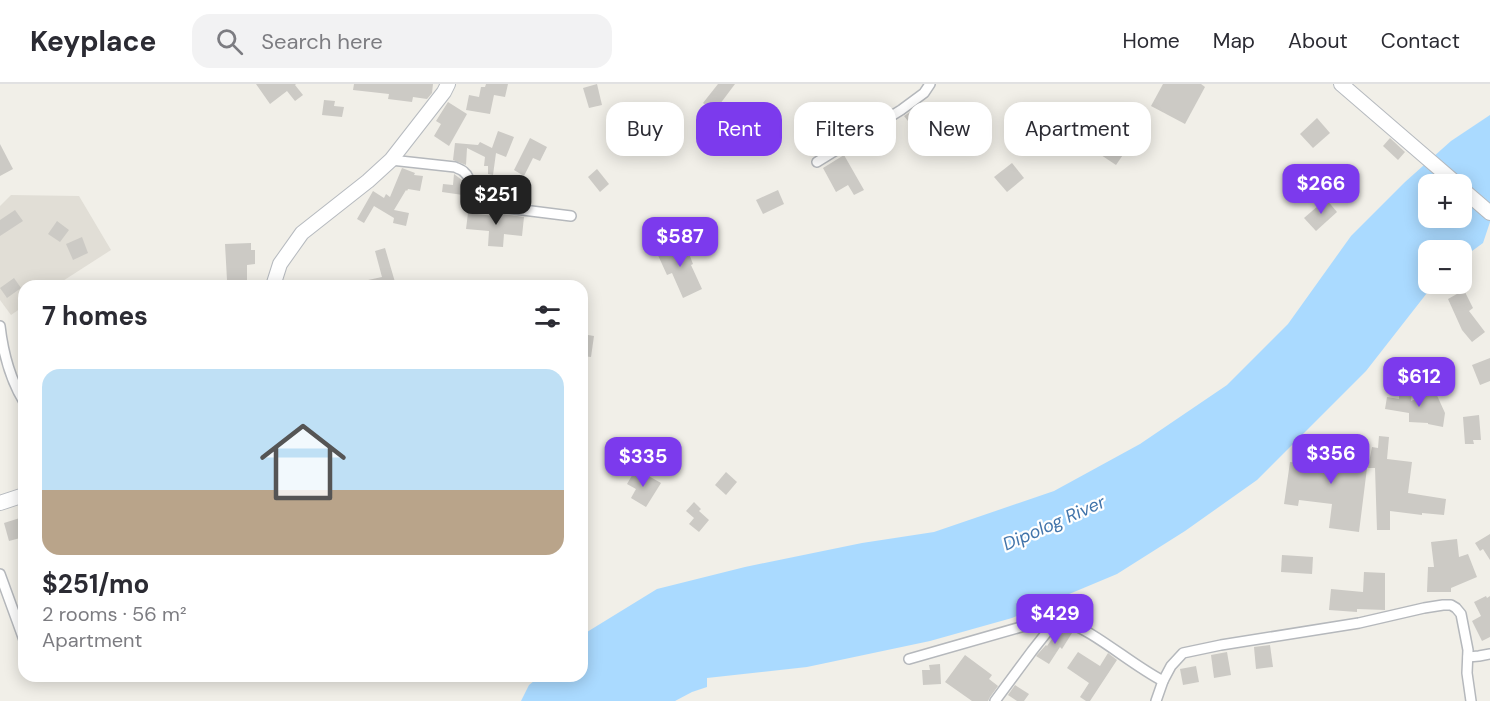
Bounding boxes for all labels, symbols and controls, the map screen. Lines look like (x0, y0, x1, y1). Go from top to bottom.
search box (192, 14, 612, 68)
text: Keyplace (30, 23, 156, 60)
icon: search (213, 25, 246, 58)
text: Search here (261, 27, 383, 56)
text: Home (1122, 27, 1180, 55)
text: Map (1213, 27, 1255, 55)
text: About (1288, 27, 1348, 55)
text: Contact (1381, 27, 1460, 55)
chip: Buy (606, 102, 684, 156)
chip: Rent (696, 102, 782, 156)
chip: Filters (794, 102, 896, 156)
chip: New (908, 102, 992, 156)
chip: Apartment (1004, 102, 1151, 156)
pin: $266 (1285, 164, 1357, 215)
text: $266 (1297, 170, 1345, 196)
map controls (1418, 174, 1472, 294)
button: + (1418, 174, 1472, 228)
pin: $251 (460, 175, 532, 226)
text: $251 (474, 181, 518, 207)
pin: $587 (644, 217, 716, 268)
text: $587 (656, 223, 704, 249)
button: − (1418, 240, 1472, 294)
text: 7 homes (42, 299, 148, 333)
icon: filters (531, 300, 564, 333)
pin: $612 (1383, 357, 1455, 408)
text: $612 (1397, 363, 1441, 389)
icon: home (249, 408, 357, 516)
pin: $356 (1295, 434, 1367, 485)
pin: $335 (607, 437, 679, 488)
text: $356 (1306, 440, 1356, 466)
text: $335 (619, 443, 667, 469)
water label: Dipolog River (999, 489, 1110, 556)
text: $251/mo (42, 567, 149, 601)
pin: $429 (1019, 594, 1091, 645)
text: $429 (1030, 600, 1080, 626)
text: 2 rooms · 56 m² (42, 601, 187, 627)
text: Apartment (42, 627, 142, 653)

